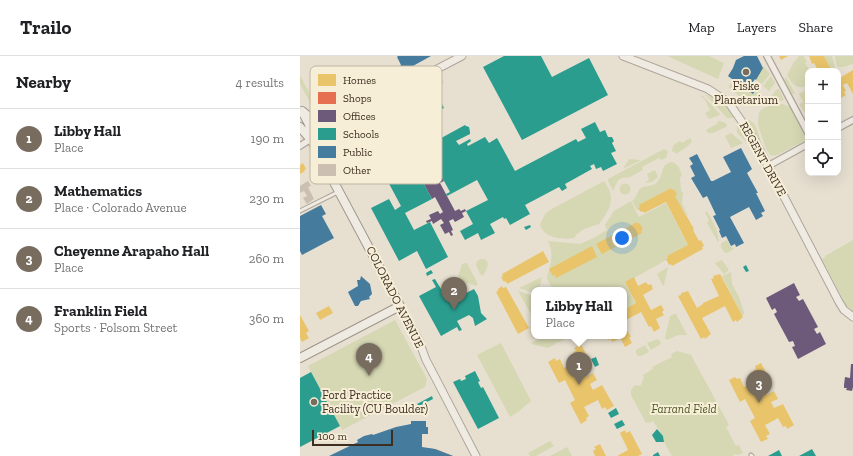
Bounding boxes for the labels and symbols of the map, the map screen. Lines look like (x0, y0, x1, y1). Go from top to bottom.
legend (310, 66, 442, 184)
marker: Fiske Planetarium (741, 67, 751, 77)
text: Homes (343, 74, 376, 87)
place label: Fiske Planetarium (714, 79, 779, 107)
text: Shops (343, 92, 372, 105)
text: Offices (343, 110, 376, 123)
street label: REGENT DRIVE (737, 119, 789, 199)
text: Schools (343, 128, 379, 141)
text: Public (343, 146, 372, 159)
text: Other (343, 164, 371, 177)
your location (612, 228, 632, 248)
street label: COLORADO AVENUE (363, 244, 427, 350)
pin: 2 (441, 277, 467, 310)
pin: 4 (356, 343, 382, 376)
pin: 1 (566, 352, 592, 385)
pin: 3 (746, 370, 772, 403)
place label: Ford Practice Facility (CU Boulder) (322, 388, 428, 416)
marker: Ford Practice Facility (CU Boulder) (309, 397, 319, 407)
park label: Farrand Field (651, 402, 717, 416)
scale bar (312, 428, 393, 447)

